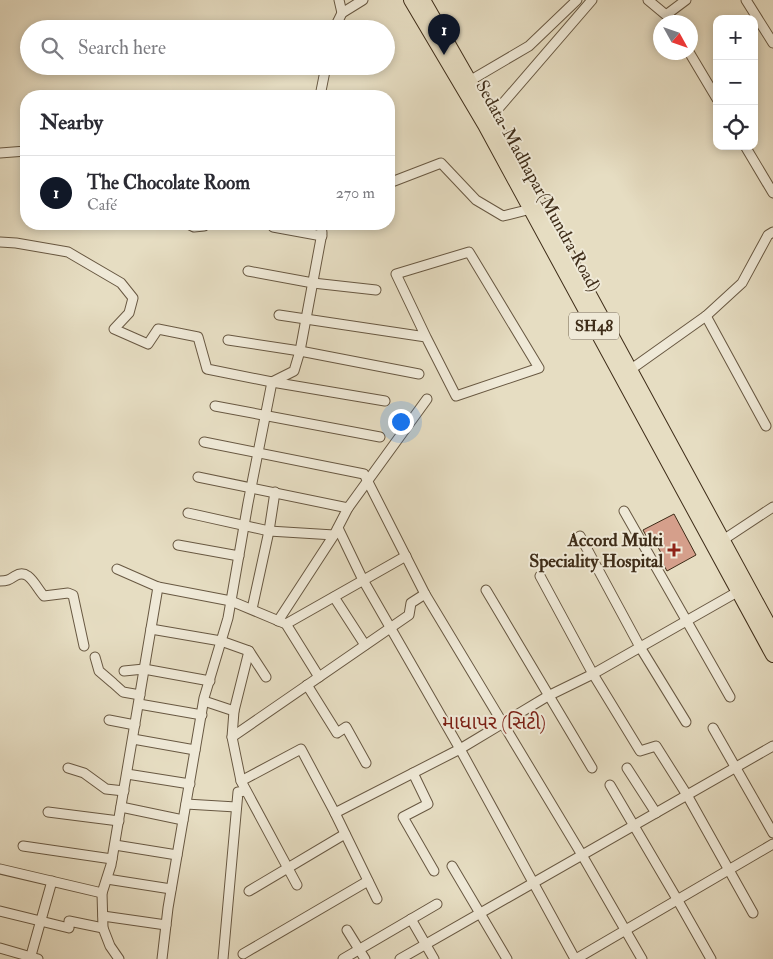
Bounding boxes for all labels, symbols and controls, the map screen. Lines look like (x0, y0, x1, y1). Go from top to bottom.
pin: 1 (428, 14, 460, 55)
north arrow (653, 15, 698, 60)
map controls (713, 15, 758, 150)
button: + (713, 15, 758, 60)
search box (20, 20, 395, 75)
icon: search (38, 34, 66, 62)
text: Search here (78, 36, 166, 60)
button: − (713, 60, 758, 105)
street label: Sedata-Madhapar(Mundra Road) (470, 76, 606, 296)
button: locate (713, 105, 758, 150)
text: Nearby (40, 109, 103, 136)
text: The Chocolate Room (87, 171, 250, 195)
text: 1 (53, 183, 59, 203)
text: 270 m (336, 183, 375, 203)
text: Café (87, 195, 117, 215)
road number: SH48 (569, 312, 619, 340)
your location (388, 409, 414, 435)
place label: Accord Multi Speciality Hospital (529, 529, 663, 573)
marker: Accord Multi Speciality Hospital (667, 543, 681, 557)
district label: માધાપર (સિટી) (442, 710, 546, 735)

